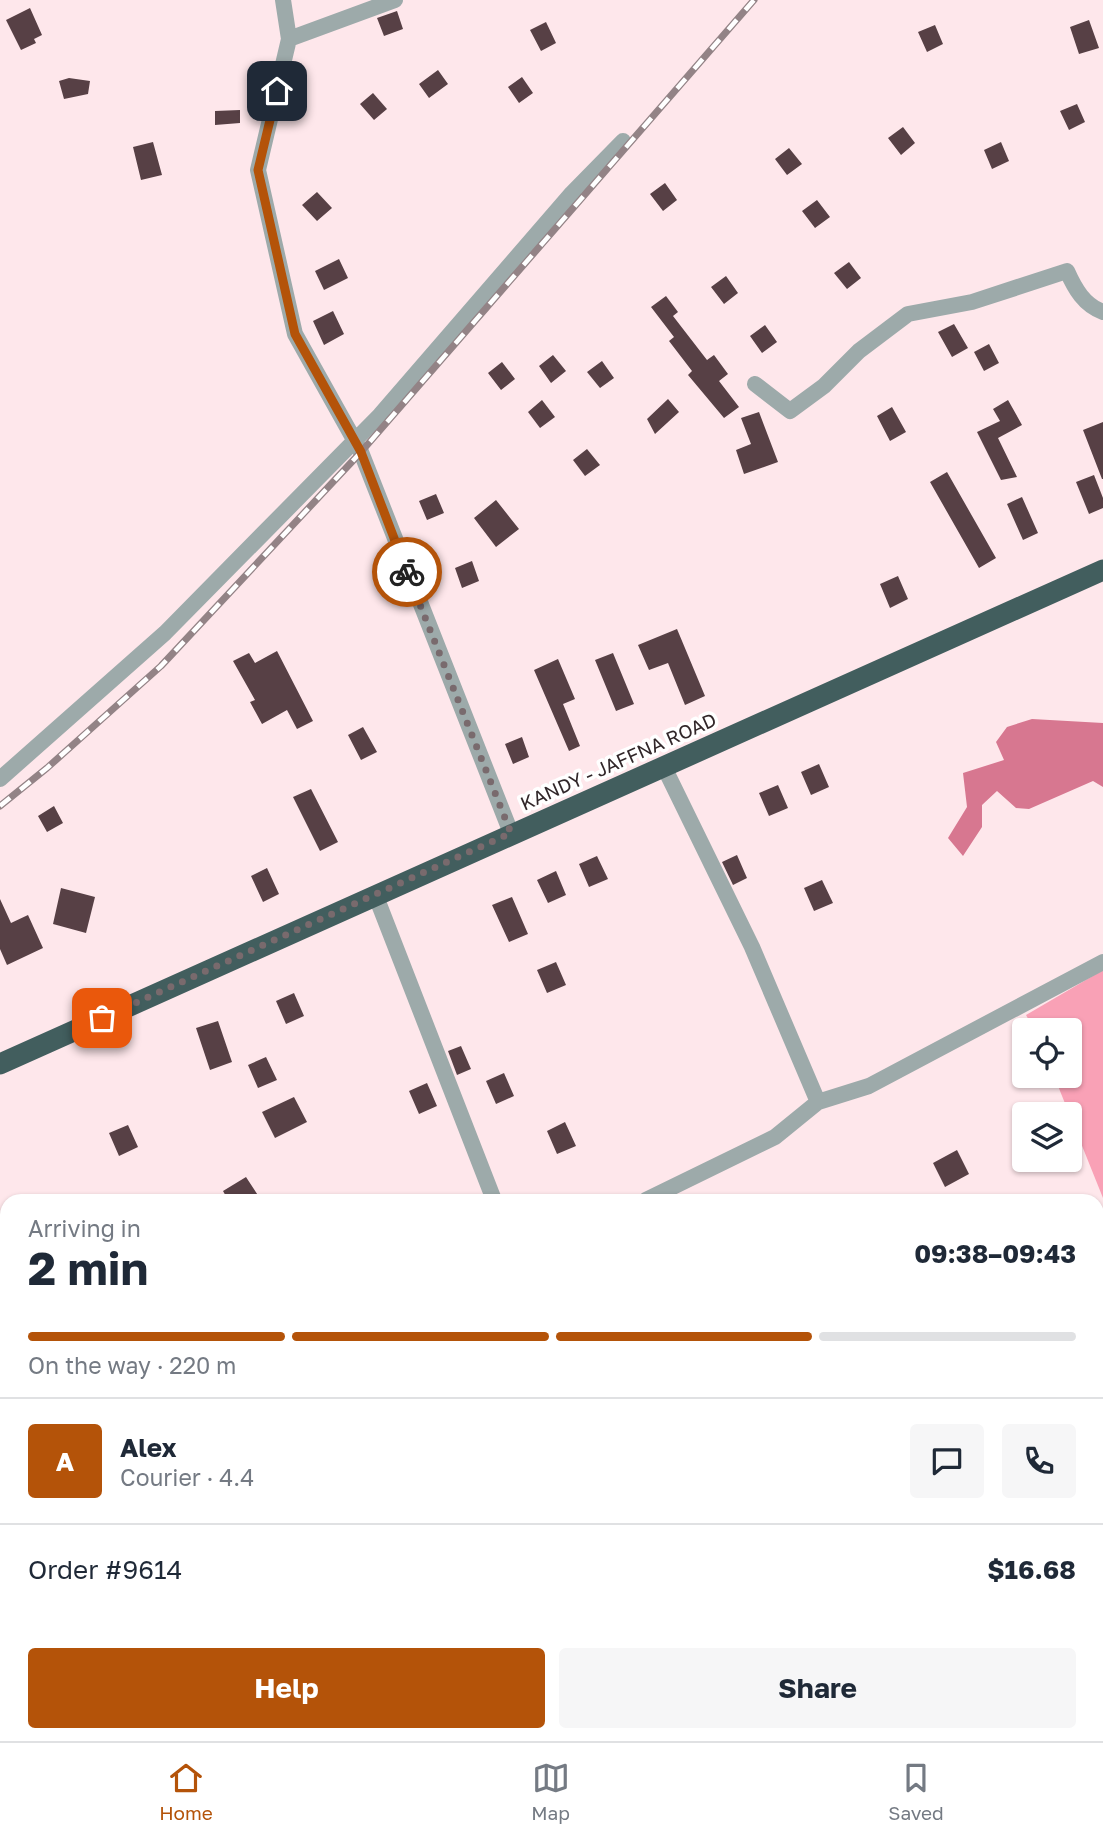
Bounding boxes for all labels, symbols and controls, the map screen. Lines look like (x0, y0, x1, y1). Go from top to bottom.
pin (247, 61, 307, 121)
icon: home (258, 72, 296, 110)
courier (372, 537, 442, 607)
icon: bike (388, 553, 426, 591)
street label: KANDY - JAFFNA ROAD (516, 707, 720, 815)
pin (72, 988, 132, 1048)
icon: bag (83, 999, 121, 1037)
map controls (1012, 1018, 1082, 1172)
button: locate (1012, 1018, 1082, 1088)
button: layers (1012, 1102, 1082, 1172)
text: Arriving in (28, 1214, 141, 1242)
text: 09:38–09:43 (914, 1238, 1076, 1269)
text: 2 min (28, 1240, 148, 1295)
text: On the way · 220 m (28, 1351, 236, 1379)
button: chat (910, 1424, 984, 1498)
button: phone (1002, 1424, 1076, 1498)
text: Alex (120, 1432, 177, 1463)
text: A (56, 1446, 74, 1477)
text: Courier · 4.4 (120, 1463, 254, 1491)
text: Order #9614 (28, 1554, 182, 1585)
text: $16.68 (987, 1554, 1076, 1585)
button: Help (28, 1648, 545, 1728)
button: Share (559, 1648, 1076, 1728)
tab: Home (159, 1759, 213, 1824)
tab: Map (531, 1759, 570, 1824)
tab: Saved (888, 1759, 944, 1824)

